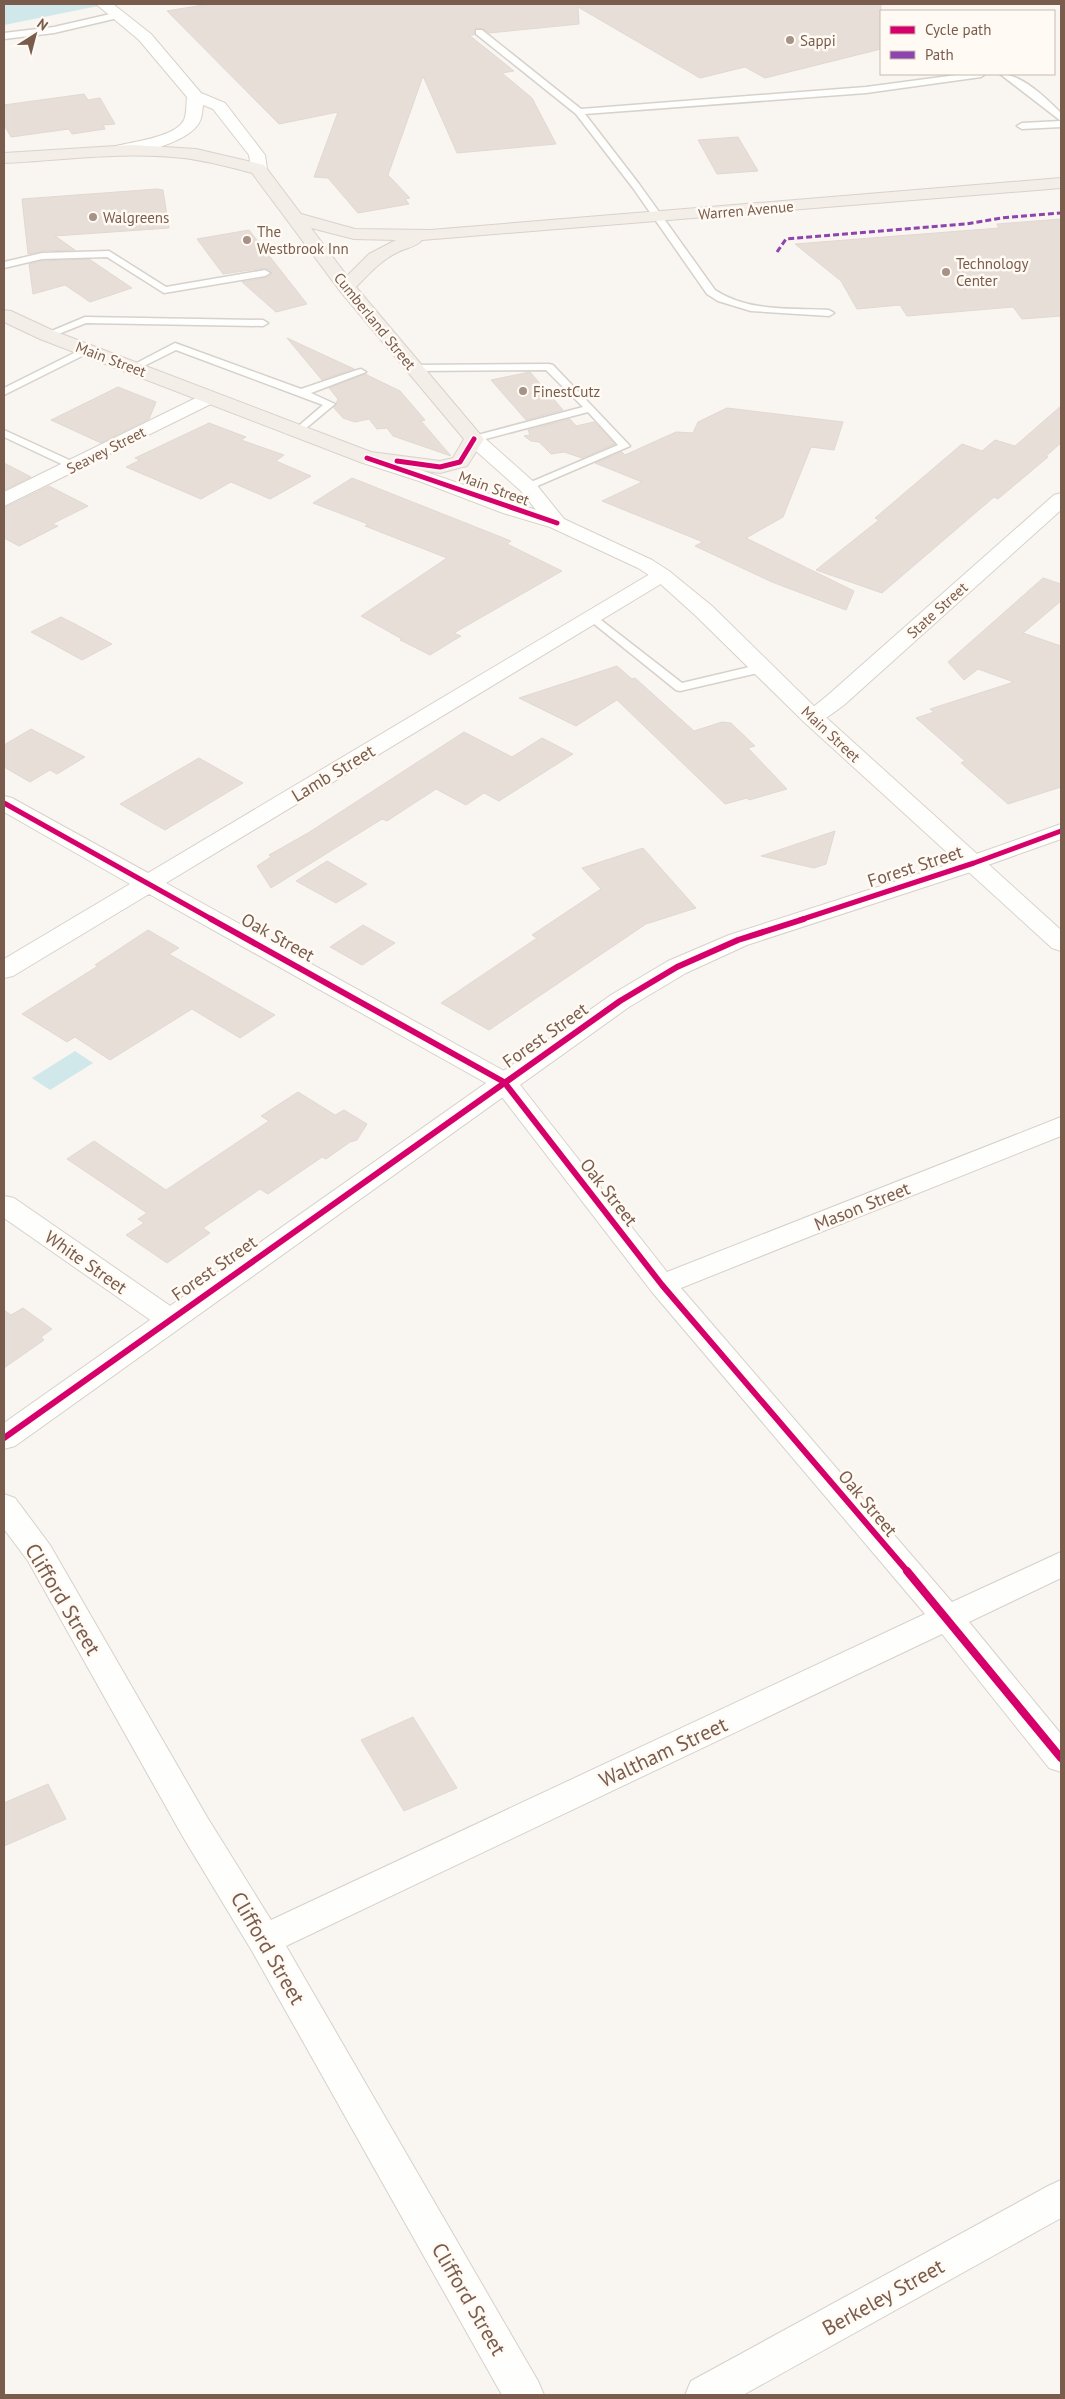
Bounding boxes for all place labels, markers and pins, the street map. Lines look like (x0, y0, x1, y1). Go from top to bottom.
place label: Sappi (800, 31, 836, 50)
marker: Sappi (784, 34, 796, 46)
place label: Walgreens (103, 208, 169, 227)
marker: Walgreens (87, 211, 99, 223)
place label: The Westbrook Inn (257, 222, 349, 258)
marker: The Westbrook Inn (241, 234, 253, 246)
place label: Technology Center (956, 254, 1029, 290)
marker: Technology Center (940, 266, 952, 278)
place label: FinestCutz (533, 382, 600, 401)
marker: FinestCutz (517, 385, 529, 397)

